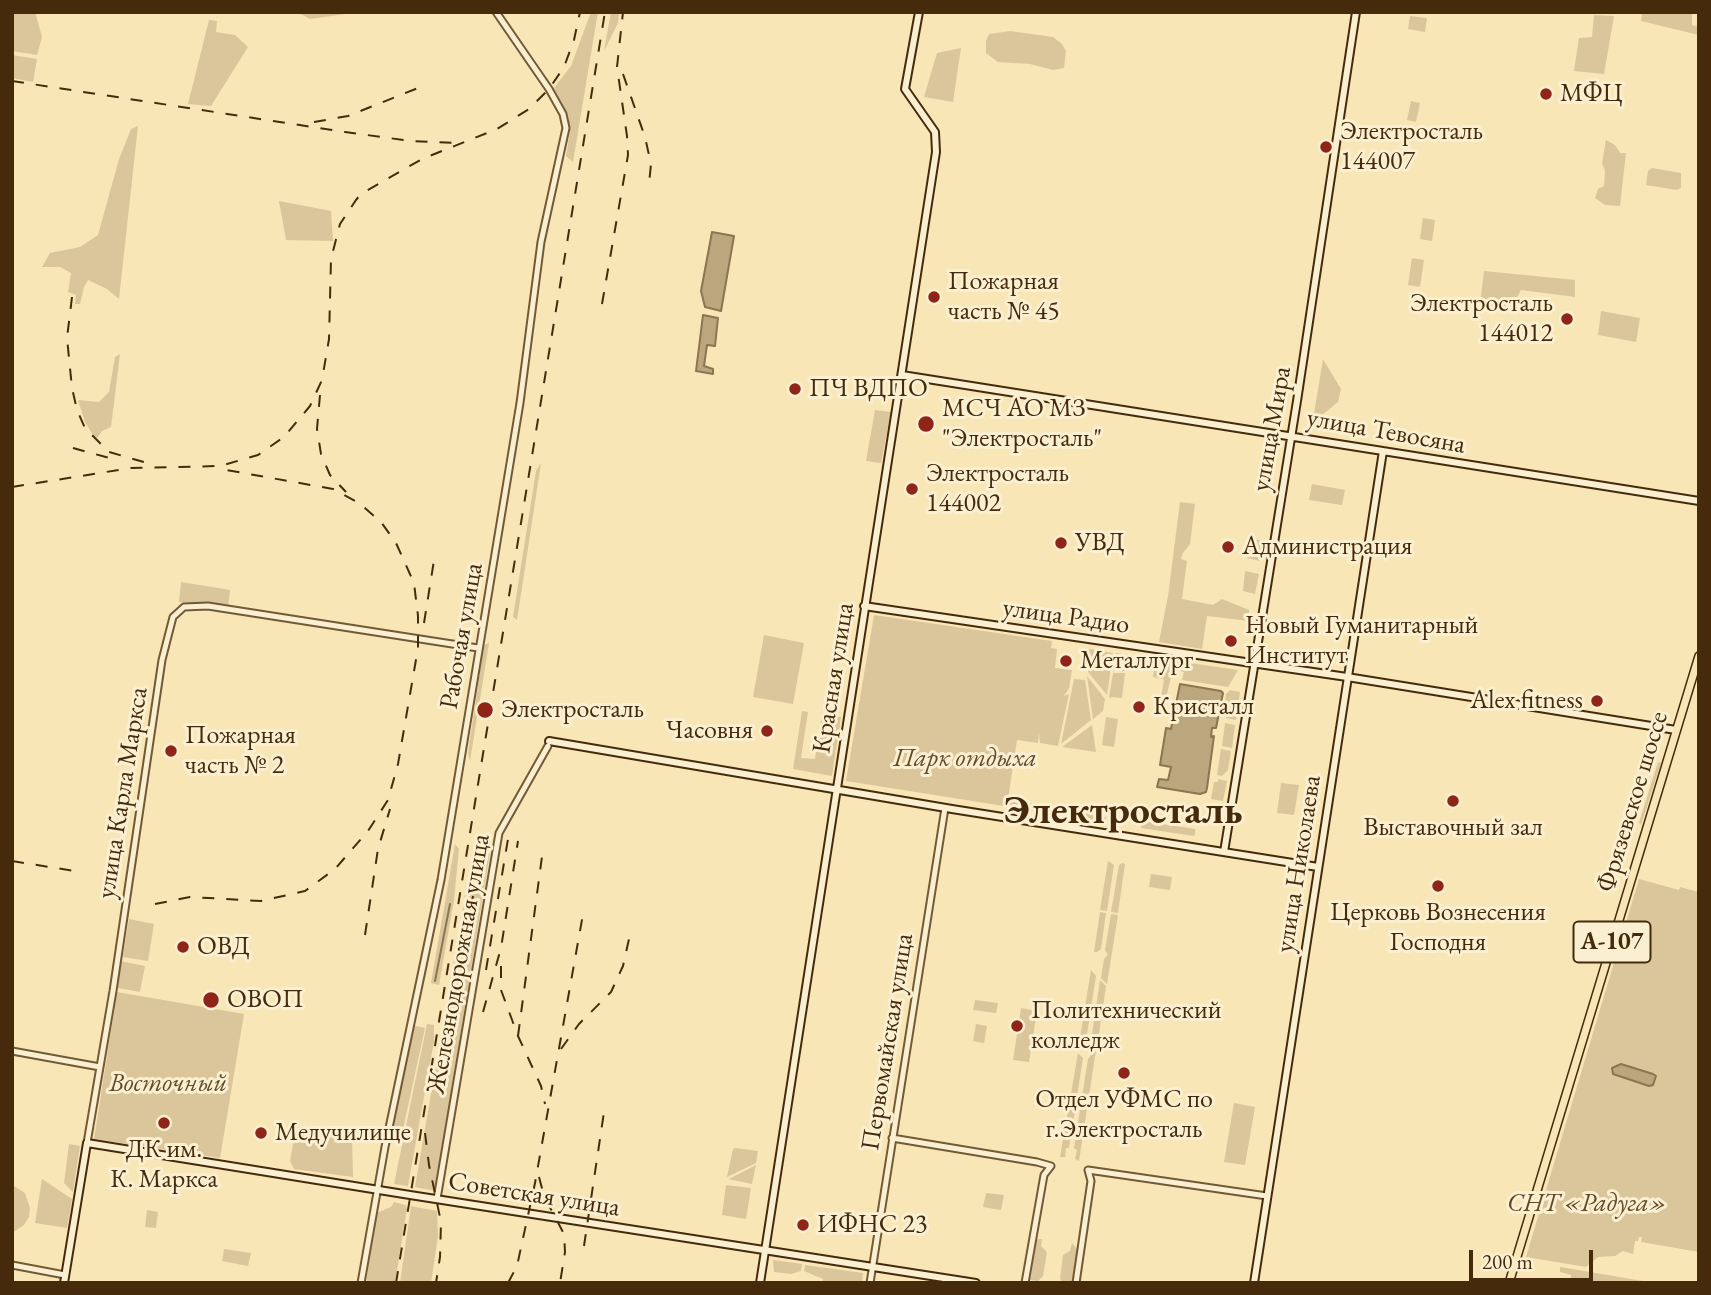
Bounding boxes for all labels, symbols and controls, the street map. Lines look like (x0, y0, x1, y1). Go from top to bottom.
place label: МФЦ (1560, 78, 1623, 110)
marker: МФЦ (1538, 86, 1554, 102)
place label: Электросталь 144007 (1340, 116, 1483, 178)
marker: Электросталь 144007 (1318, 139, 1334, 155)
place label: Пожарная часть № 45 (948, 266, 1060, 328)
place label: Электросталь 144012 (1410, 288, 1553, 350)
marker: Пожарная часть № 45 (926, 289, 942, 305)
marker: Электросталь 144012 (1559, 311, 1575, 327)
street label: улица Мира (1246, 364, 1298, 494)
place label: ПЧ ВДПО (809, 373, 928, 405)
marker: ПЧ ВДПО (787, 381, 803, 397)
place label: МСЧ АО МЗ "Электросталь" (942, 393, 1102, 454)
street label: улица Тевосяна (1304, 403, 1468, 461)
marker: МСЧ АО МЗ "Электросталь" (916, 414, 936, 434)
place label: Электросталь 144002 (926, 458, 1069, 520)
marker: Электросталь 144002 (904, 481, 920, 497)
place label: УВД (1075, 527, 1125, 559)
place label: Администрация (1242, 531, 1412, 563)
marker: УВД (1053, 535, 1069, 551)
marker: Администрация (1220, 539, 1236, 555)
street label: Рабочая улица (434, 561, 490, 711)
street label: улица Радио (1001, 593, 1131, 641)
street label: Красная улица (807, 600, 861, 756)
place label: Новый Гуманитарный Институт (1245, 610, 1478, 672)
marker: Новый Гуманитарный Институт (1223, 633, 1239, 649)
place label: Металлург (1080, 645, 1193, 677)
marker: Металлург (1058, 653, 1074, 669)
street label: улица Карла Маркса (91, 685, 155, 901)
place label: Alex fitness (1470, 685, 1583, 717)
place label: Кристалл (1153, 691, 1254, 723)
marker: Alex fitness (1589, 693, 1605, 709)
place label: Электросталь (501, 694, 644, 726)
marker: Кристалл (1131, 699, 1147, 715)
marker: Электросталь (475, 700, 495, 720)
street label: Фрязевское шоссе (1591, 708, 1675, 896)
place label: Часовня (666, 715, 753, 747)
place label: Пожарная часть № 2 (185, 720, 296, 782)
marker: Часовня (759, 723, 775, 739)
marker: Пожарная часть № 2 (163, 743, 179, 759)
park label: Парк отдыха (893, 743, 1037, 775)
street label: улица Николаева (1270, 773, 1328, 955)
district label: Электросталь (1003, 788, 1243, 836)
marker: Выставочный зал (1445, 793, 1461, 809)
place label: Выставочный зал (1363, 812, 1543, 844)
street label: Железнодорожная улица (421, 831, 497, 1097)
marker: Церковь Вознесения Господня (1430, 878, 1446, 894)
place label: Церковь Вознесения Господня (1330, 897, 1546, 958)
road number: А-107 (1574, 922, 1650, 962)
place label: ОВД (197, 931, 250, 963)
street label: Первомайская улица (855, 931, 921, 1153)
marker: ОВД (175, 939, 191, 955)
place label: ОВОП (227, 984, 303, 1016)
marker: ОВОП (201, 990, 221, 1010)
place label: Политехнический колледж (1031, 995, 1221, 1056)
marker: Политехнический колледж (1009, 1018, 1025, 1034)
marker: Отдел УФМС по г.Электросталь (1116, 1065, 1132, 1081)
park label: Восточный (109, 1068, 227, 1100)
place label: Отдел УФМС по г.Электросталь (1035, 1084, 1213, 1146)
marker: ДК им. К. Маркса (156, 1115, 172, 1131)
place label: Медучилище (275, 1117, 411, 1149)
marker: Медучилище (253, 1125, 269, 1141)
place label: ДК им. К. Маркса (110, 1134, 218, 1196)
street label: Советская улица (446, 1166, 622, 1224)
park label: СНТ «Радуга» (1507, 1188, 1667, 1220)
place label: ИФНС 23 (817, 1209, 927, 1241)
marker: ИФНС 23 (795, 1217, 811, 1233)
scale bar (1473, 1236, 1597, 1280)
text: 200 m (1482, 1248, 1533, 1275)

